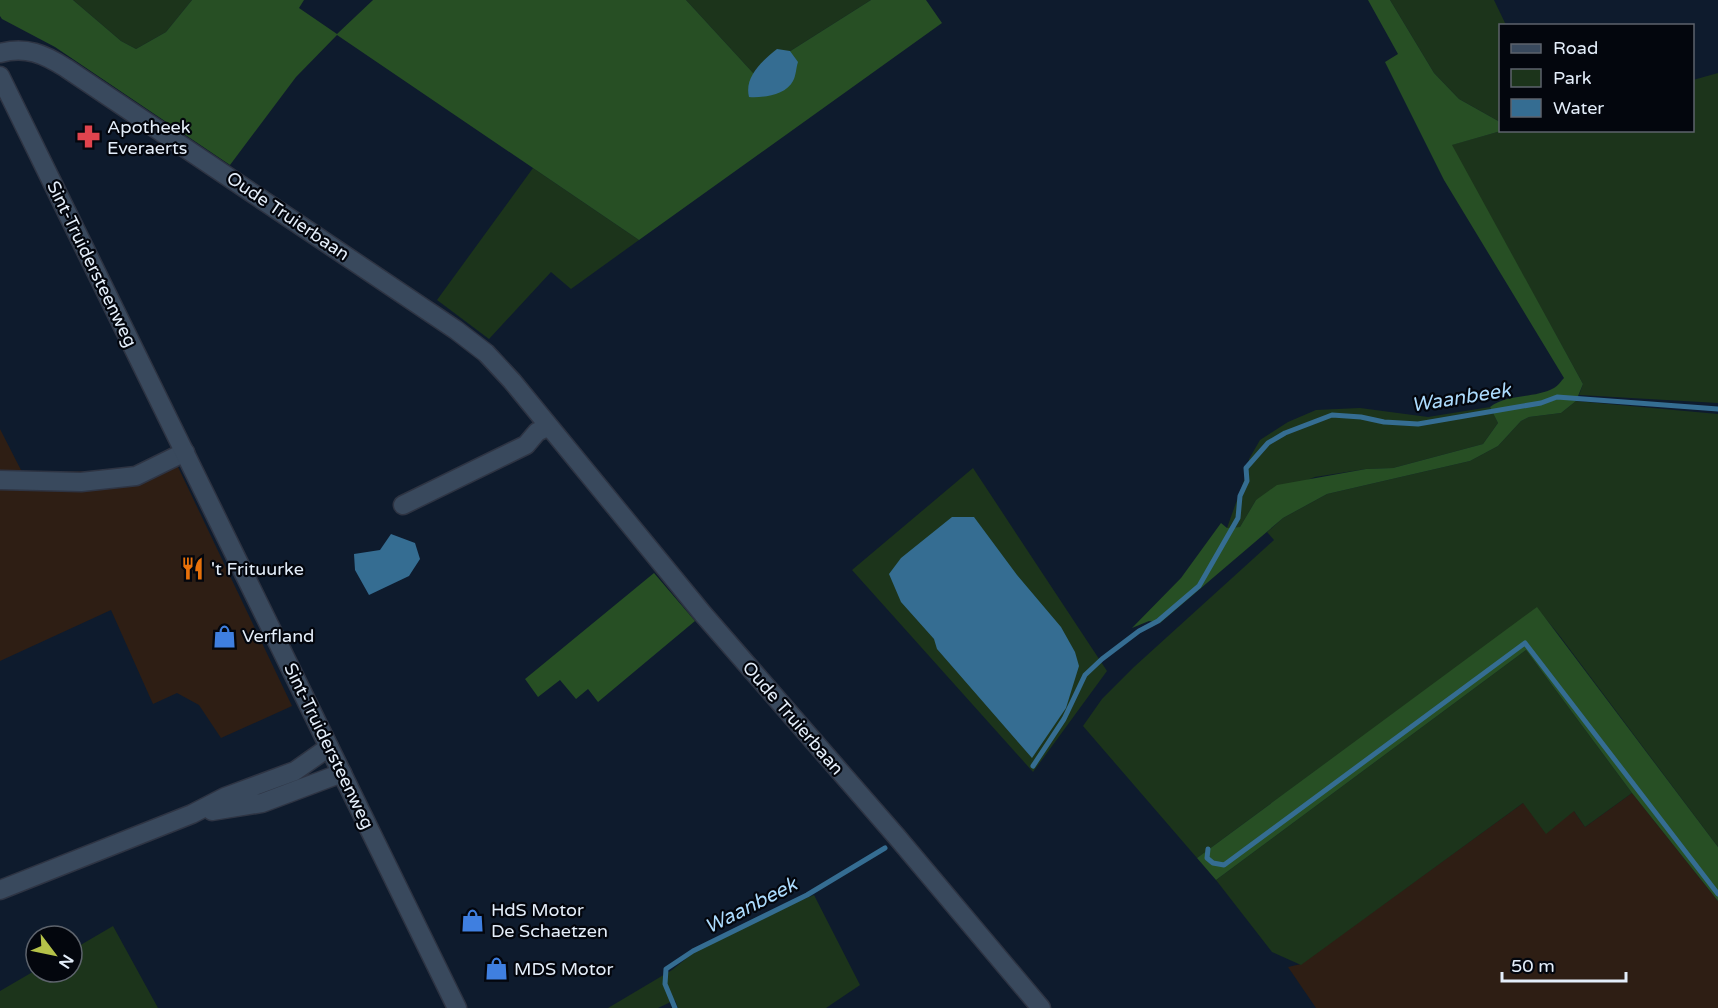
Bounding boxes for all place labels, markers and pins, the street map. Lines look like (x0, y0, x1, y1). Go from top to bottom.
place label: Apotheek Everaerts (107, 116, 191, 159)
pharmacy icon: Apotheek Everaerts (76, 124, 102, 150)
restaurant icon: 't Frituurke (180, 556, 206, 582)
place label: 't Frituurke (211, 558, 304, 580)
shop icon: Verfland (211, 623, 237, 649)
place label: Verfland (242, 625, 314, 647)
place label: HdS Motor De Schaetzen (491, 899, 608, 942)
shop icon: HdS Motor De Schaetzen (460, 907, 486, 933)
shop icon: MDS Motor (483, 956, 509, 982)
place label: MDS Motor (514, 958, 613, 980)

